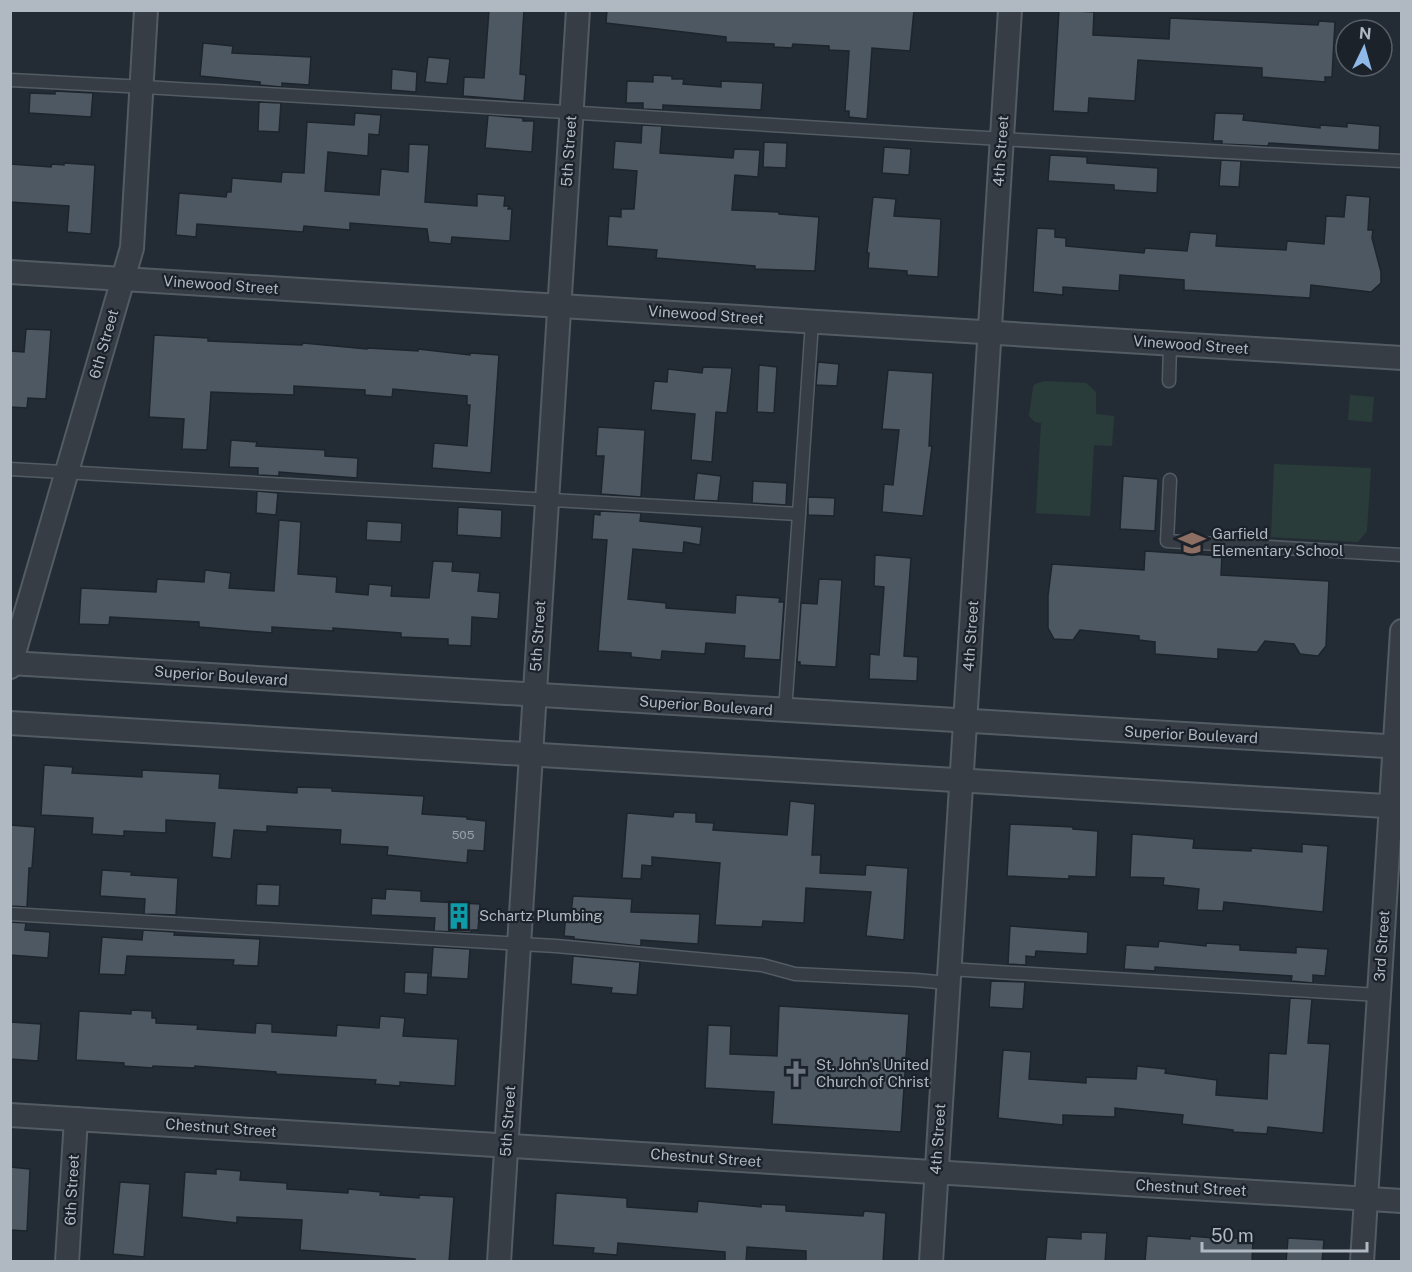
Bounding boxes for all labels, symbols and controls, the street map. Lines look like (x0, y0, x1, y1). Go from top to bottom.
north arrow (1334, 18, 1394, 78)
text: N (1358, 24, 1372, 44)
street label: 5th Street (558, 115, 579, 187)
street label: 4th Street (990, 115, 1011, 187)
street label: Vinewood Street (163, 272, 280, 297)
street label: Vinewood Street (648, 302, 765, 327)
street label: 6th Street (86, 307, 122, 380)
street label: Vinewood Street (1133, 332, 1250, 357)
place label: Garfield Elementary School (1212, 525, 1344, 559)
school or university icon: Garfield Elementary School (1177, 528, 1207, 558)
street label: 5th Street (527, 600, 548, 672)
street label: 4th Street (960, 600, 981, 672)
street label: Superior Boulevard (154, 662, 289, 689)
street label: Superior Boulevard (639, 692, 774, 719)
street label: Superior Boulevard (1124, 723, 1258, 746)
house number: 505 (452, 828, 475, 842)
building icon: Schartz Plumbing (444, 901, 474, 931)
place label: Schartz Plumbing (479, 907, 603, 924)
street label: 3rd Street (1371, 910, 1392, 982)
place label: St. John's United Church of Christ (816, 1056, 929, 1090)
church icon: St. John's United Church of Christ (781, 1059, 811, 1089)
street label: 5th Street (497, 1085, 518, 1157)
street label: 4th Street (927, 1103, 948, 1175)
street label: Chestnut Street (165, 1115, 277, 1140)
street label: Chestnut Street (650, 1145, 762, 1170)
street label: 6th Street (61, 1154, 82, 1226)
street label: Chestnut Street (1135, 1176, 1247, 1199)
scale bar (1202, 1215, 1367, 1253)
text: 50 m (1211, 1225, 1254, 1246)

